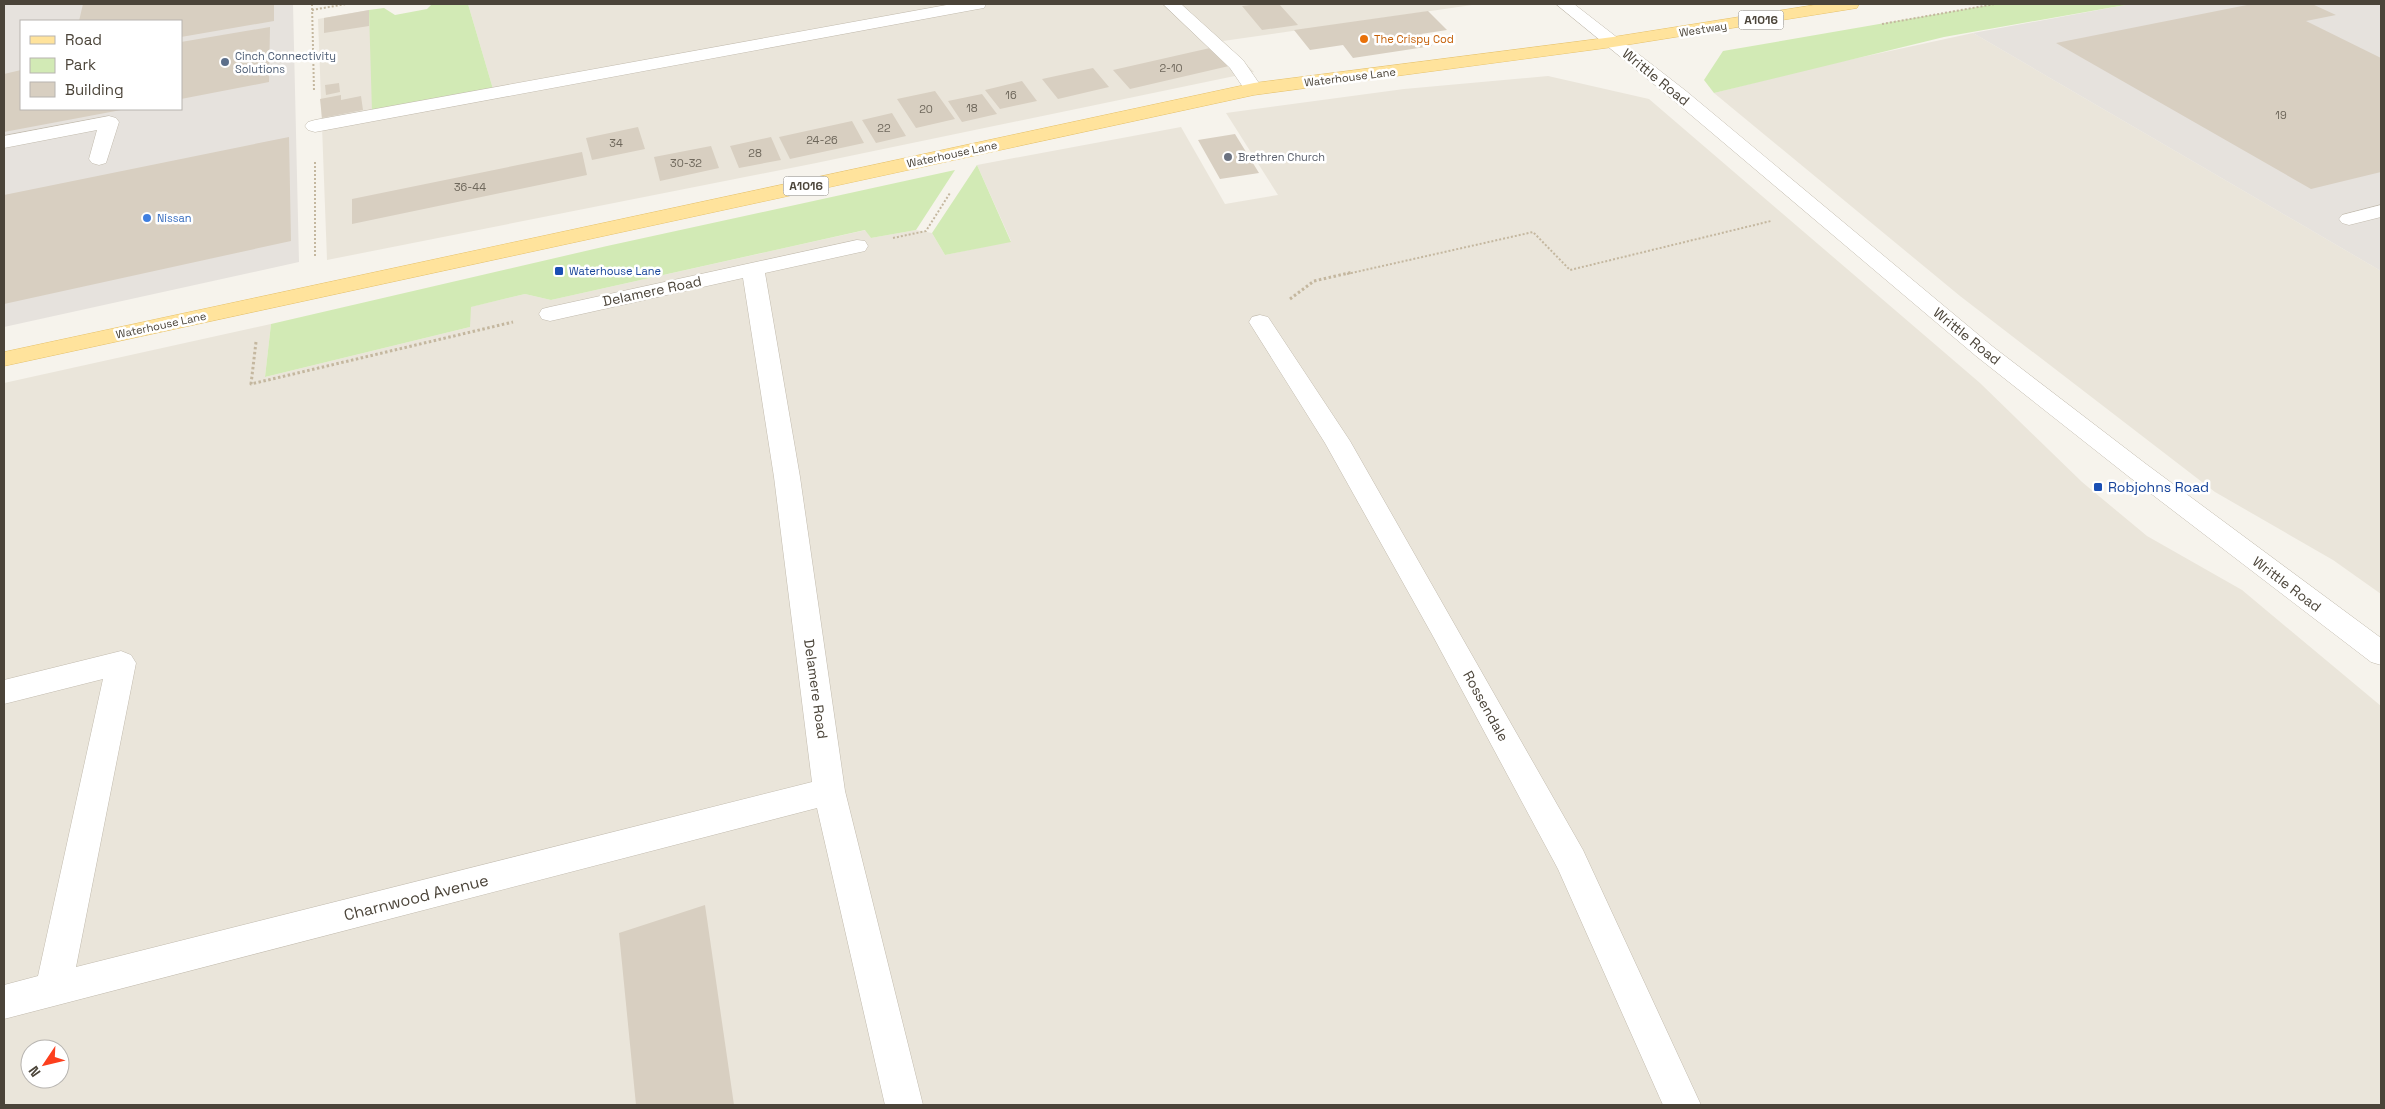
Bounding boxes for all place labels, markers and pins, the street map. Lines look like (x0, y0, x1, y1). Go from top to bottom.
place label: The Crispy Cod (1374, 32, 1454, 46)
marker: The Crispy Cod (1358, 33, 1370, 45)
place label: Cinch Connectivity Solutions (235, 49, 336, 76)
marker: Cinch Connectivity Solutions (219, 56, 231, 68)
place label: Brethren Church (1238, 150, 1325, 164)
marker: Brethren Church (1222, 151, 1234, 163)
place label: Nissan (157, 211, 192, 225)
marker: Nissan (141, 212, 153, 224)
place label: Waterhouse Lane (569, 264, 661, 278)
marker: Waterhouse Lane (553, 265, 565, 277)
place label: Robjohns Road (2108, 478, 2209, 496)
marker: Robjohns Road (2092, 481, 2104, 493)

